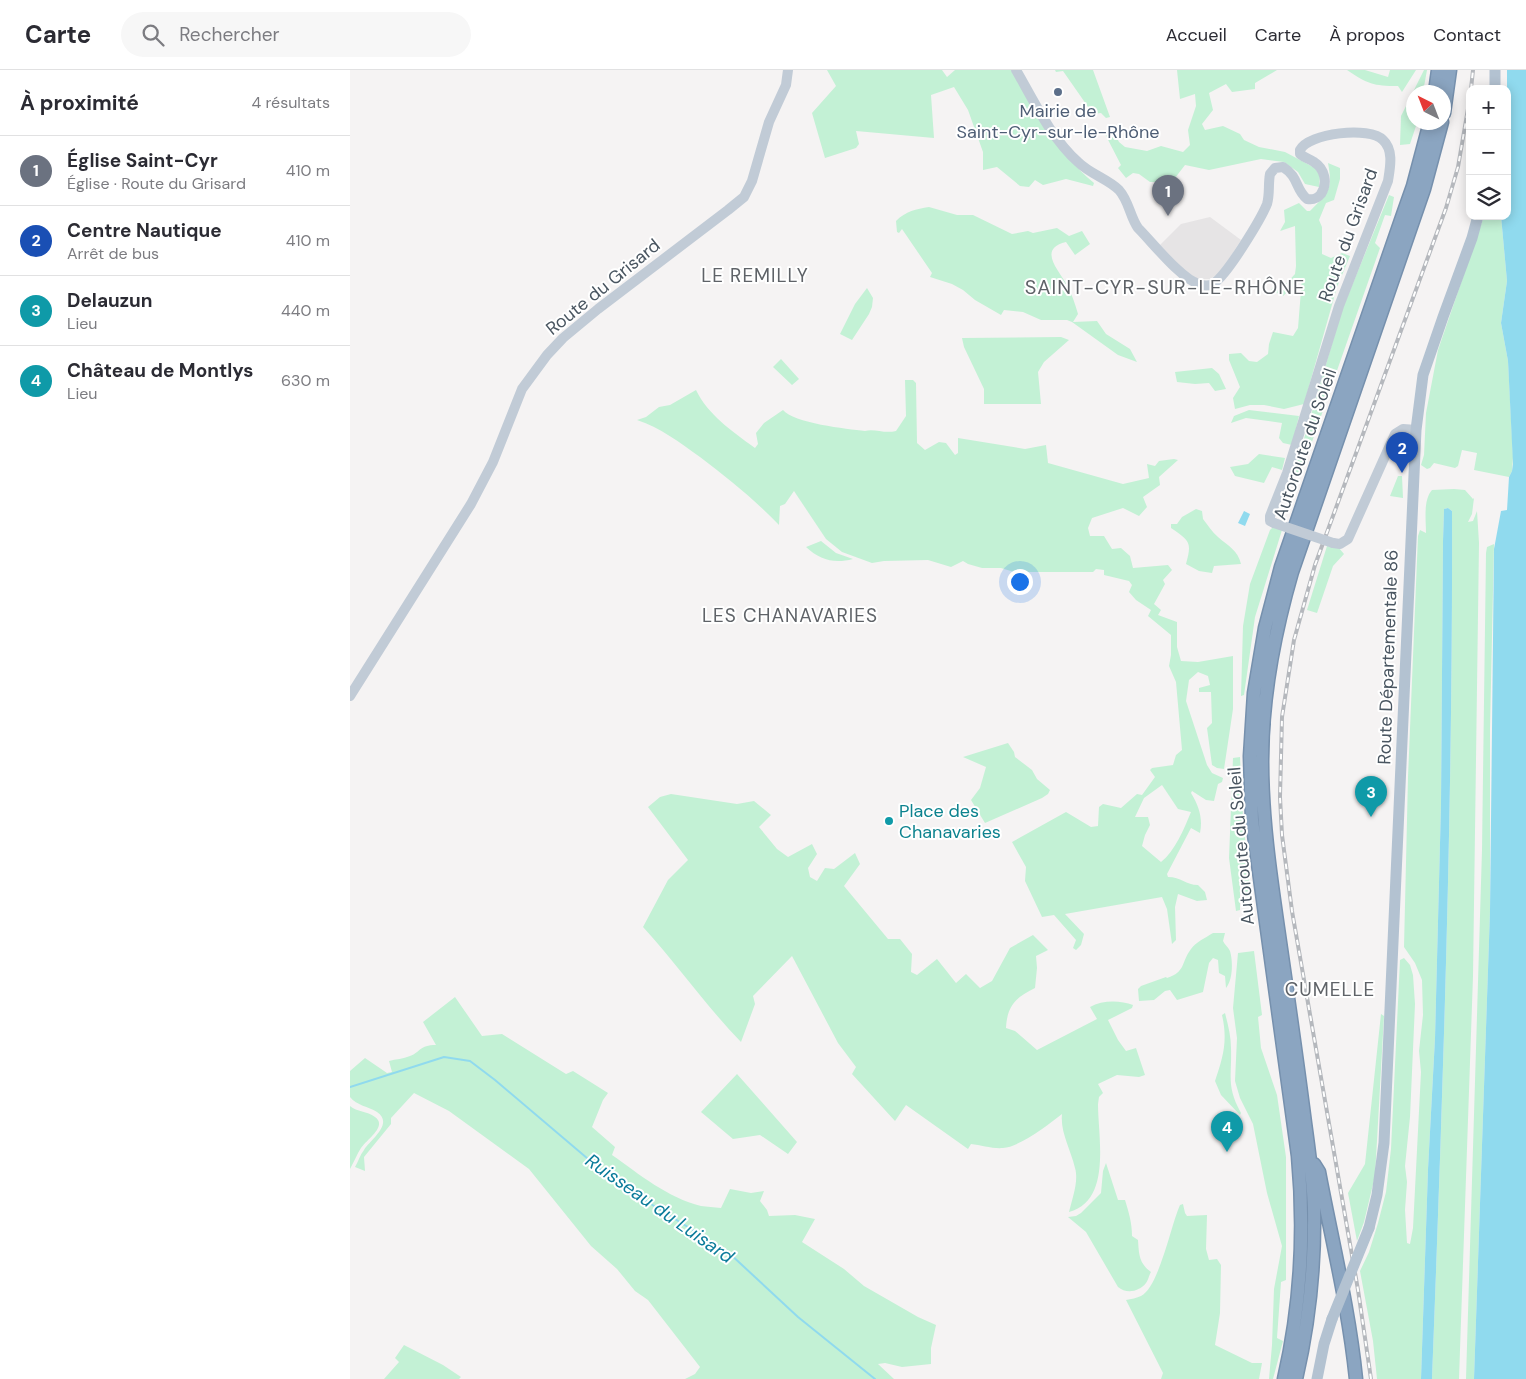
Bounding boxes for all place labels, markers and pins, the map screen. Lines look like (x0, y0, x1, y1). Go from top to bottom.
marker: Mairie de Saint-Cyr-sur-le-Rhône (1052, 86, 1064, 98)
place label: Mairie de Saint-Cyr-sur-le-Rhône (957, 99, 1160, 144)
pin: 1 (1152, 175, 1184, 216)
pin: 2 (1386, 432, 1418, 473)
pin: 3 (1355, 776, 1387, 817)
place label: Place des Chanavaries (899, 799, 1001, 844)
marker: Place des Chanavaries (883, 815, 895, 827)
pin: 4 (1211, 1111, 1243, 1152)

